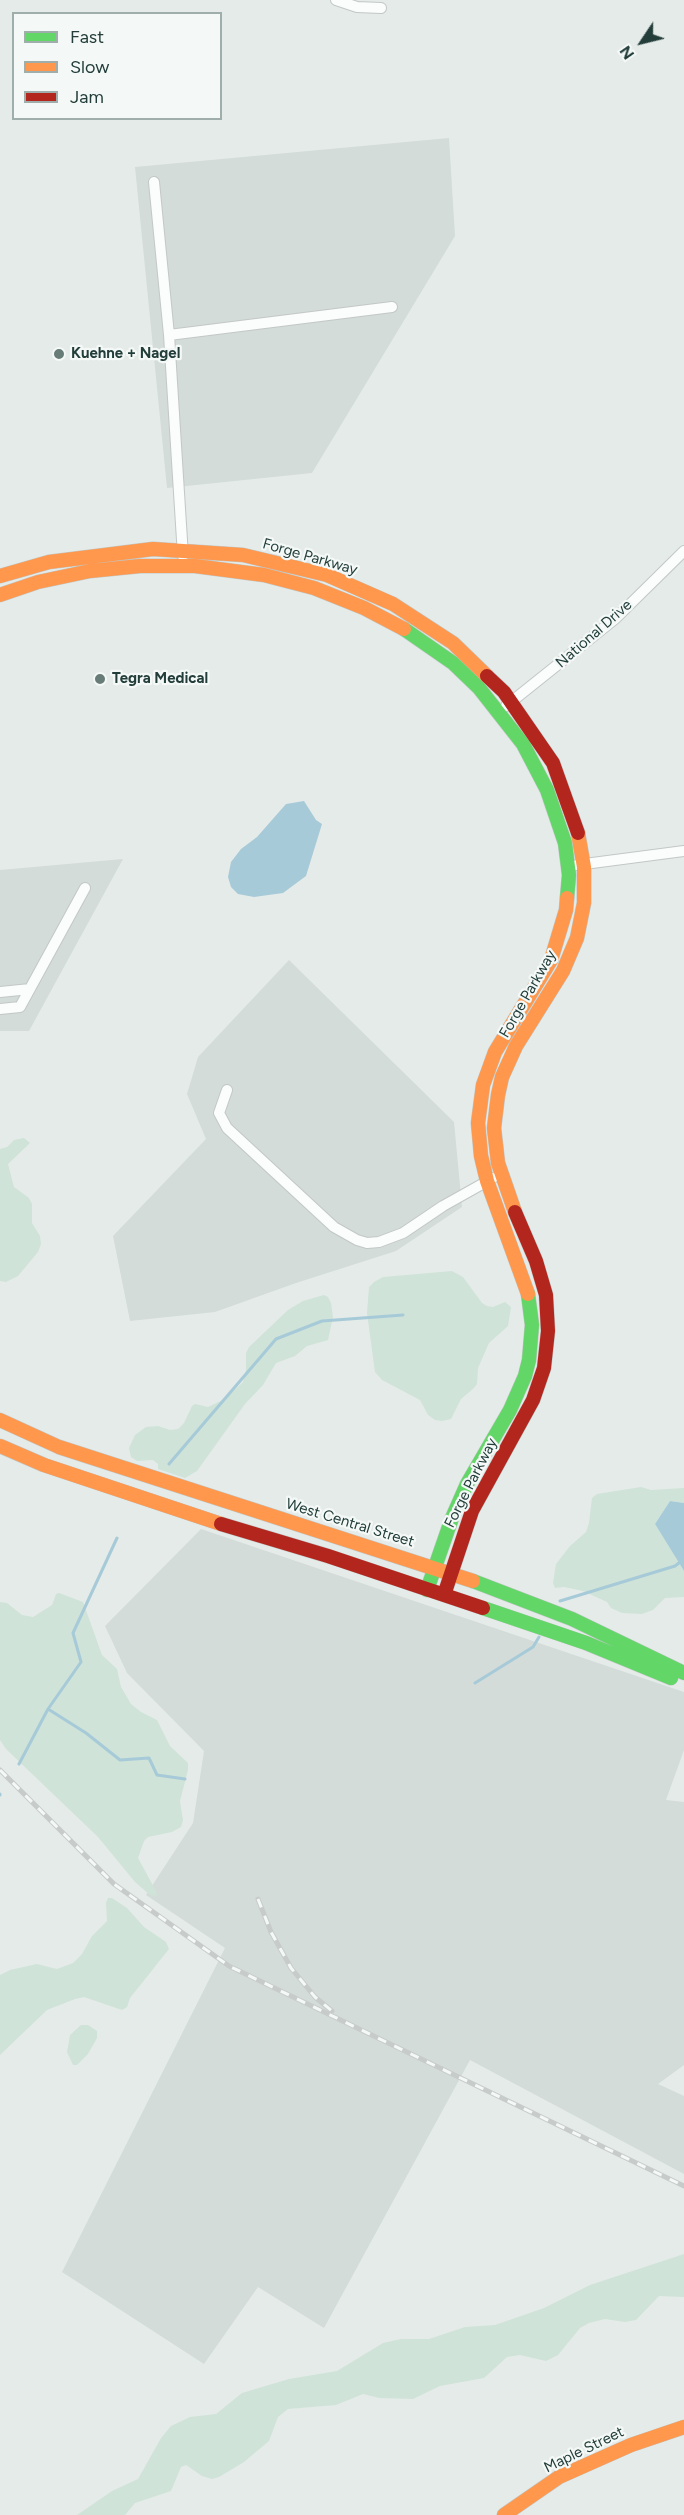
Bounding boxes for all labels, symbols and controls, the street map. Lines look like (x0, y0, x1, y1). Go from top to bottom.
legend (12, 12, 222, 120)
north arrow (612, 12, 672, 72)
text: Fast (70, 26, 104, 48)
text: N (616, 42, 638, 63)
text: Slow (70, 56, 109, 78)
text: Jam (70, 86, 104, 108)
place label: Kuehne + Nagel (71, 345, 180, 363)
marker: Kuehne + Nagel (52, 347, 66, 361)
street label: Forge Parkway (260, 535, 360, 579)
street label: National Drive (552, 596, 636, 672)
place label: Tegra Medical (112, 670, 208, 688)
marker: Tegra Medical (93, 672, 107, 686)
street label: Forge Parkway (496, 947, 560, 1041)
street label: Forge Parkway (441, 1435, 501, 1531)
street label: West Central Street (284, 1495, 416, 1551)
street label: Maple Street (541, 2423, 627, 2477)

